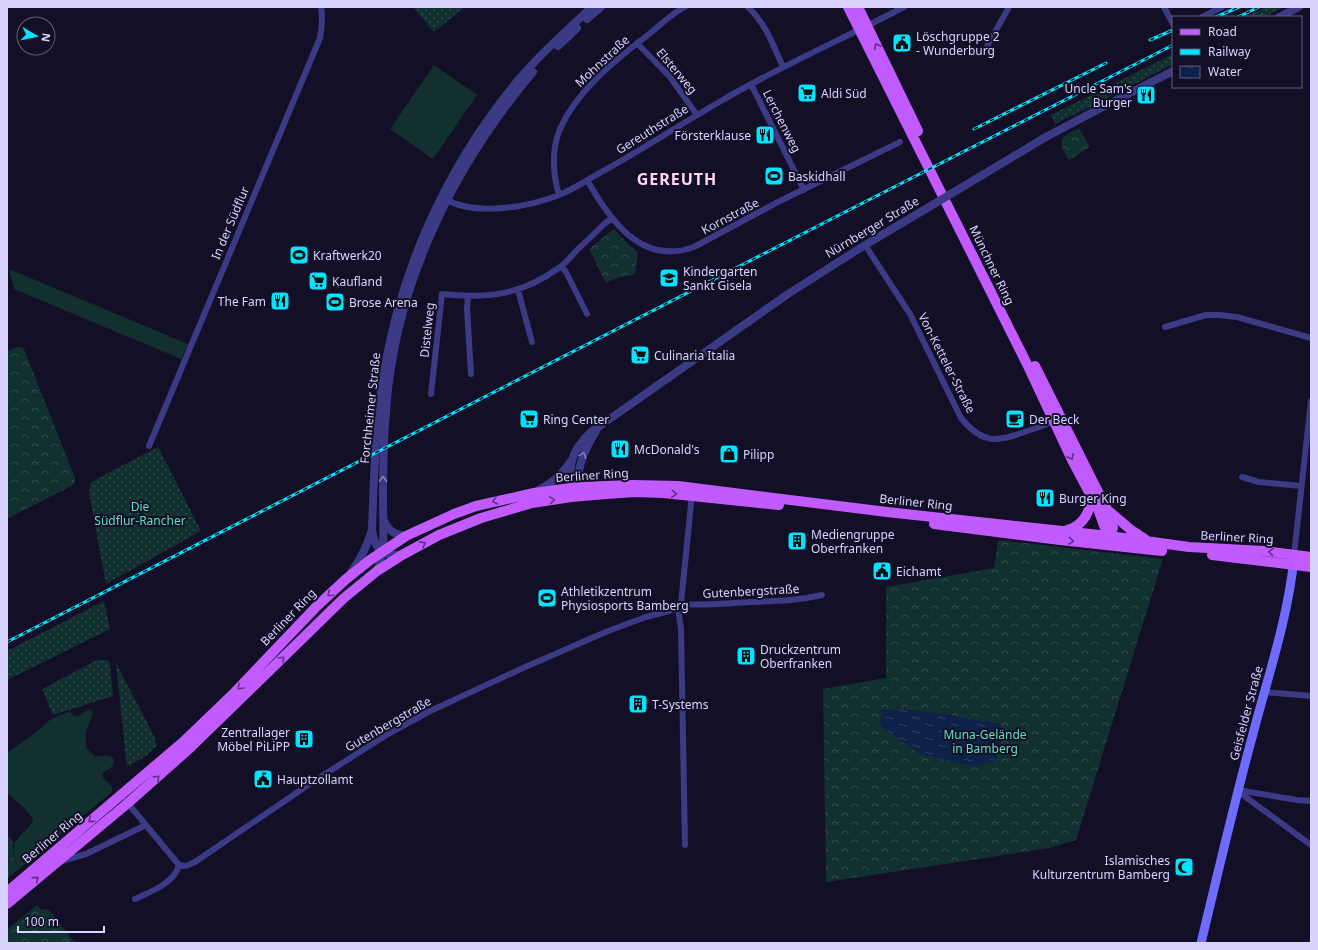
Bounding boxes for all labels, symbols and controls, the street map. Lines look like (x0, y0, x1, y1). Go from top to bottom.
north arrow (16, 16, 56, 56)
legend (1172, 16, 1302, 88)
text: Road (1208, 23, 1237, 40)
place label: Löschgruppe 2 - Wunderburg (916, 28, 1000, 59)
street label: Mohnstraße (571, 31, 633, 91)
text: N (38, 32, 54, 43)
public building icon: Löschgruppe 2 - Wunderburg (891, 32, 913, 54)
one-way arrow (874, 42, 882, 50)
text: Railway (1208, 43, 1252, 60)
street label: Elsterweg (653, 44, 701, 98)
text: Water (1208, 63, 1242, 80)
place label: Uncle Sam's Burger (1065, 80, 1132, 111)
supermarket icon: Aldi Süd (796, 82, 818, 104)
restaurant icon: Uncle Sam's Burger (1135, 84, 1157, 106)
place label: Aldi Süd (821, 85, 867, 102)
street label: Lerchenweg (759, 87, 805, 155)
street label: Gereuthstraße (613, 100, 691, 158)
restaurant icon: Försterklause (754, 124, 776, 146)
place label: Försterklause (675, 127, 751, 144)
sports icon: Baskidhall (763, 165, 785, 187)
district label: GEREUTH (637, 168, 717, 190)
place label: Baskidhall (788, 168, 846, 185)
street label: In der Südflur (207, 184, 253, 262)
street label: Nürnberger Straße (822, 192, 922, 262)
street label: Kornstraße (698, 194, 762, 238)
street label: Münchner Ring (965, 222, 1019, 308)
sports icon: Kraftwerk20 (288, 244, 310, 266)
place label: Kraftwerk20 (313, 247, 382, 264)
place label: Kindergarten Sankt Gisela (683, 263, 758, 294)
school or university icon: Kindergarten Sankt Gisela (658, 267, 680, 289)
supermarket icon: Kaufland (307, 270, 329, 292)
place label: Kaufland (332, 273, 382, 290)
restaurant icon: The Fam (269, 290, 291, 312)
sports icon: Brose Arena (324, 291, 346, 313)
place label: The Fam (218, 293, 266, 310)
place label: Brose Arena (349, 294, 418, 311)
street label: Distelweg (416, 302, 438, 358)
street label: Von-Ketteler-Straße (914, 310, 980, 416)
supermarket icon: Culinaria Italia (629, 344, 651, 366)
place label: Culinaria Italia (654, 347, 735, 364)
street label: Forchheimer Straße (356, 351, 384, 464)
supermarket icon: Ring Center (518, 408, 540, 430)
cafe icon: Der Beck (1004, 408, 1026, 430)
place label: Ring Center (543, 411, 609, 428)
place label: Der Beck (1029, 411, 1080, 428)
restaurant icon: McDonald's (609, 438, 631, 460)
place label: McDonald's (634, 441, 700, 458)
shop icon: Pilipp (718, 443, 740, 465)
place label: Pilipp (743, 446, 774, 463)
one-way arrow (579, 452, 587, 459)
one-way arrow (1066, 453, 1073, 460)
street label: Berliner Ring (555, 464, 629, 486)
one-way arrow (379, 476, 387, 482)
restaurant icon: Burger King (1034, 487, 1056, 509)
one-way arrow (671, 489, 677, 498)
street label: Berliner Ring (879, 490, 953, 514)
place label: Burger King (1059, 490, 1127, 507)
one-way arrow (549, 496, 555, 505)
one-way arrow (492, 497, 499, 505)
park label: Die Südflur-Rancher (94, 498, 186, 529)
place label: Mediengruppe Oberfranken (811, 526, 895, 557)
street label: Berliner Ring (1200, 527, 1274, 547)
building icon: Mediengruppe Oberfranken (786, 530, 808, 552)
one-way arrow (1067, 536, 1074, 545)
one-way arrow (418, 541, 426, 548)
one-way arrow (1268, 548, 1274, 557)
public building icon: Eichamt (871, 560, 893, 582)
place label: Eichamt (896, 563, 942, 580)
street label: Gutenbergstraße (702, 580, 800, 602)
place label: Athletikzentrum Physiosports Bamberg (561, 583, 689, 614)
street label: Berliner Ring (256, 585, 320, 649)
sports icon: Athletikzentrum Physiosports Bamberg (536, 587, 558, 609)
one-way arrow (327, 589, 335, 596)
place label: Druckzentrum Oberfranken (760, 641, 841, 672)
building icon: Druckzentrum Oberfranken (735, 645, 757, 667)
one-way arrow (277, 656, 285, 664)
street label: Geisfelder Straße (1225, 664, 1267, 762)
one-way arrow (237, 682, 244, 689)
street label: Gutenbergstraße (342, 692, 434, 756)
building icon: T-Systems (627, 693, 649, 715)
place label: T-Systems (652, 696, 709, 713)
place label: Zentrallager Möbel PiLiPP (217, 724, 290, 755)
park label: Muna-Gelände in Bamberg (943, 726, 1027, 757)
building icon: Zentrallager Möbel PiLiPP (293, 728, 315, 750)
public building icon: Hauptzollamt (252, 768, 274, 790)
place label: Hauptzollamt (277, 771, 354, 788)
one-way arrow (152, 775, 160, 782)
street label: Berliner Ring (18, 807, 86, 867)
one-way arrow (89, 816, 96, 823)
place label: Islamisches Kulturzentrum Bamberg (1032, 852, 1170, 883)
mosque icon: Islamisches Kulturzentrum Bamberg (1173, 856, 1195, 878)
one-way arrow (32, 877, 39, 884)
scale bar (18, 908, 104, 934)
text: 100 m (24, 913, 59, 930)

